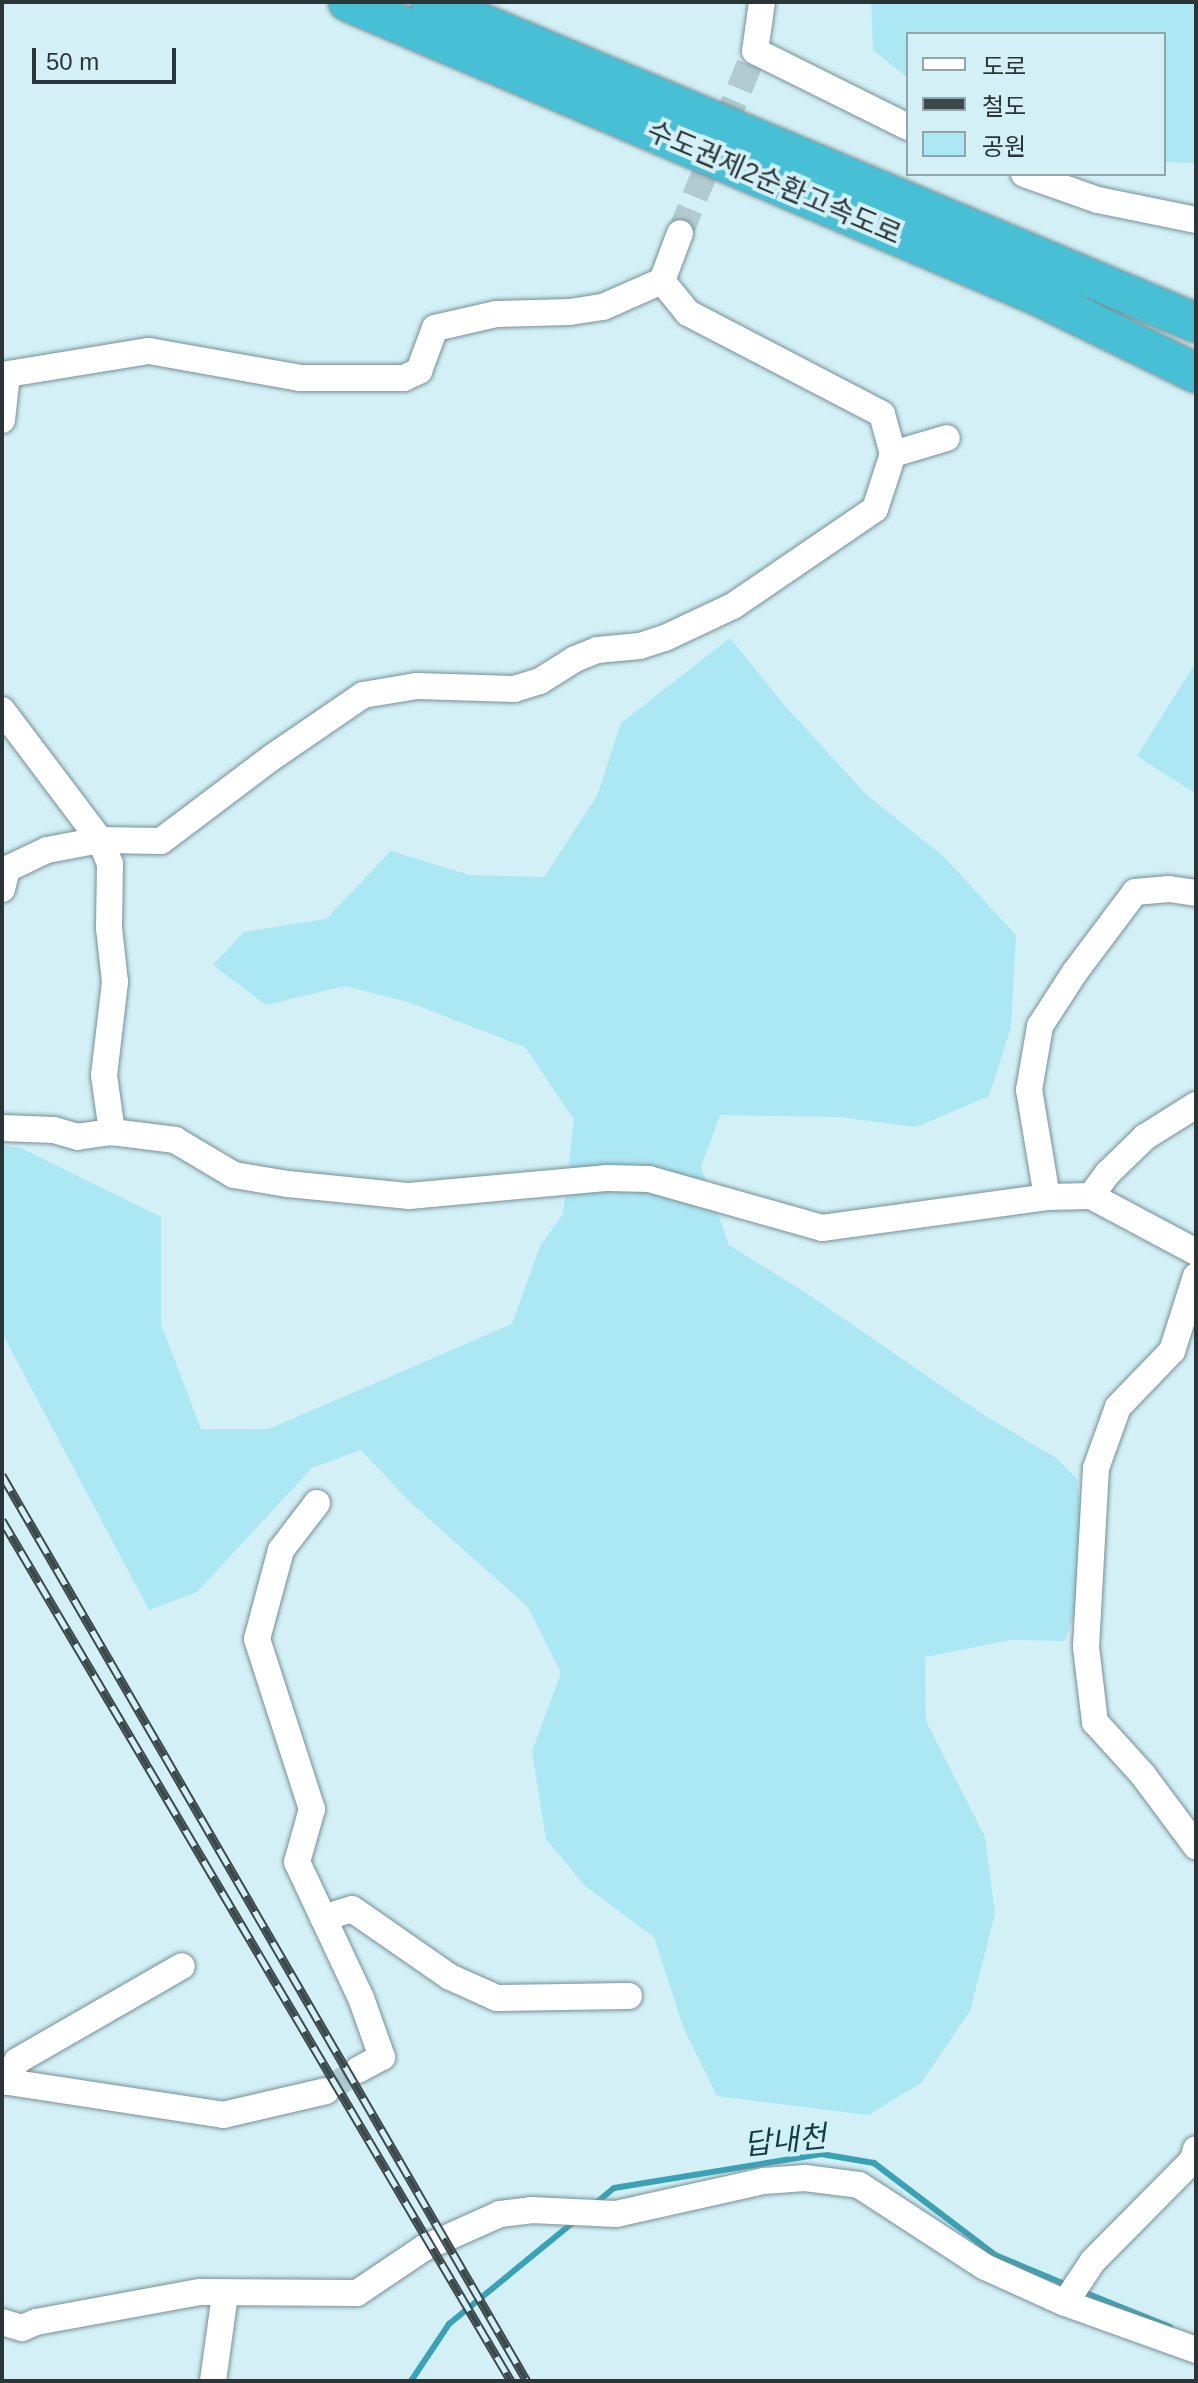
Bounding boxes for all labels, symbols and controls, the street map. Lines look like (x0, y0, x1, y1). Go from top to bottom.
scale bar (36, 32, 180, 82)
legend (906, 32, 1166, 176)
text: 50 m (46, 48, 99, 75)
text: 도로 (982, 53, 1026, 80)
text: 철도 (982, 93, 1026, 120)
street label: 수도권제2순환고속도로 (642, 114, 906, 252)
text: 공원 (982, 133, 1026, 160)
water label: 답내천 (742, 2119, 828, 2163)

